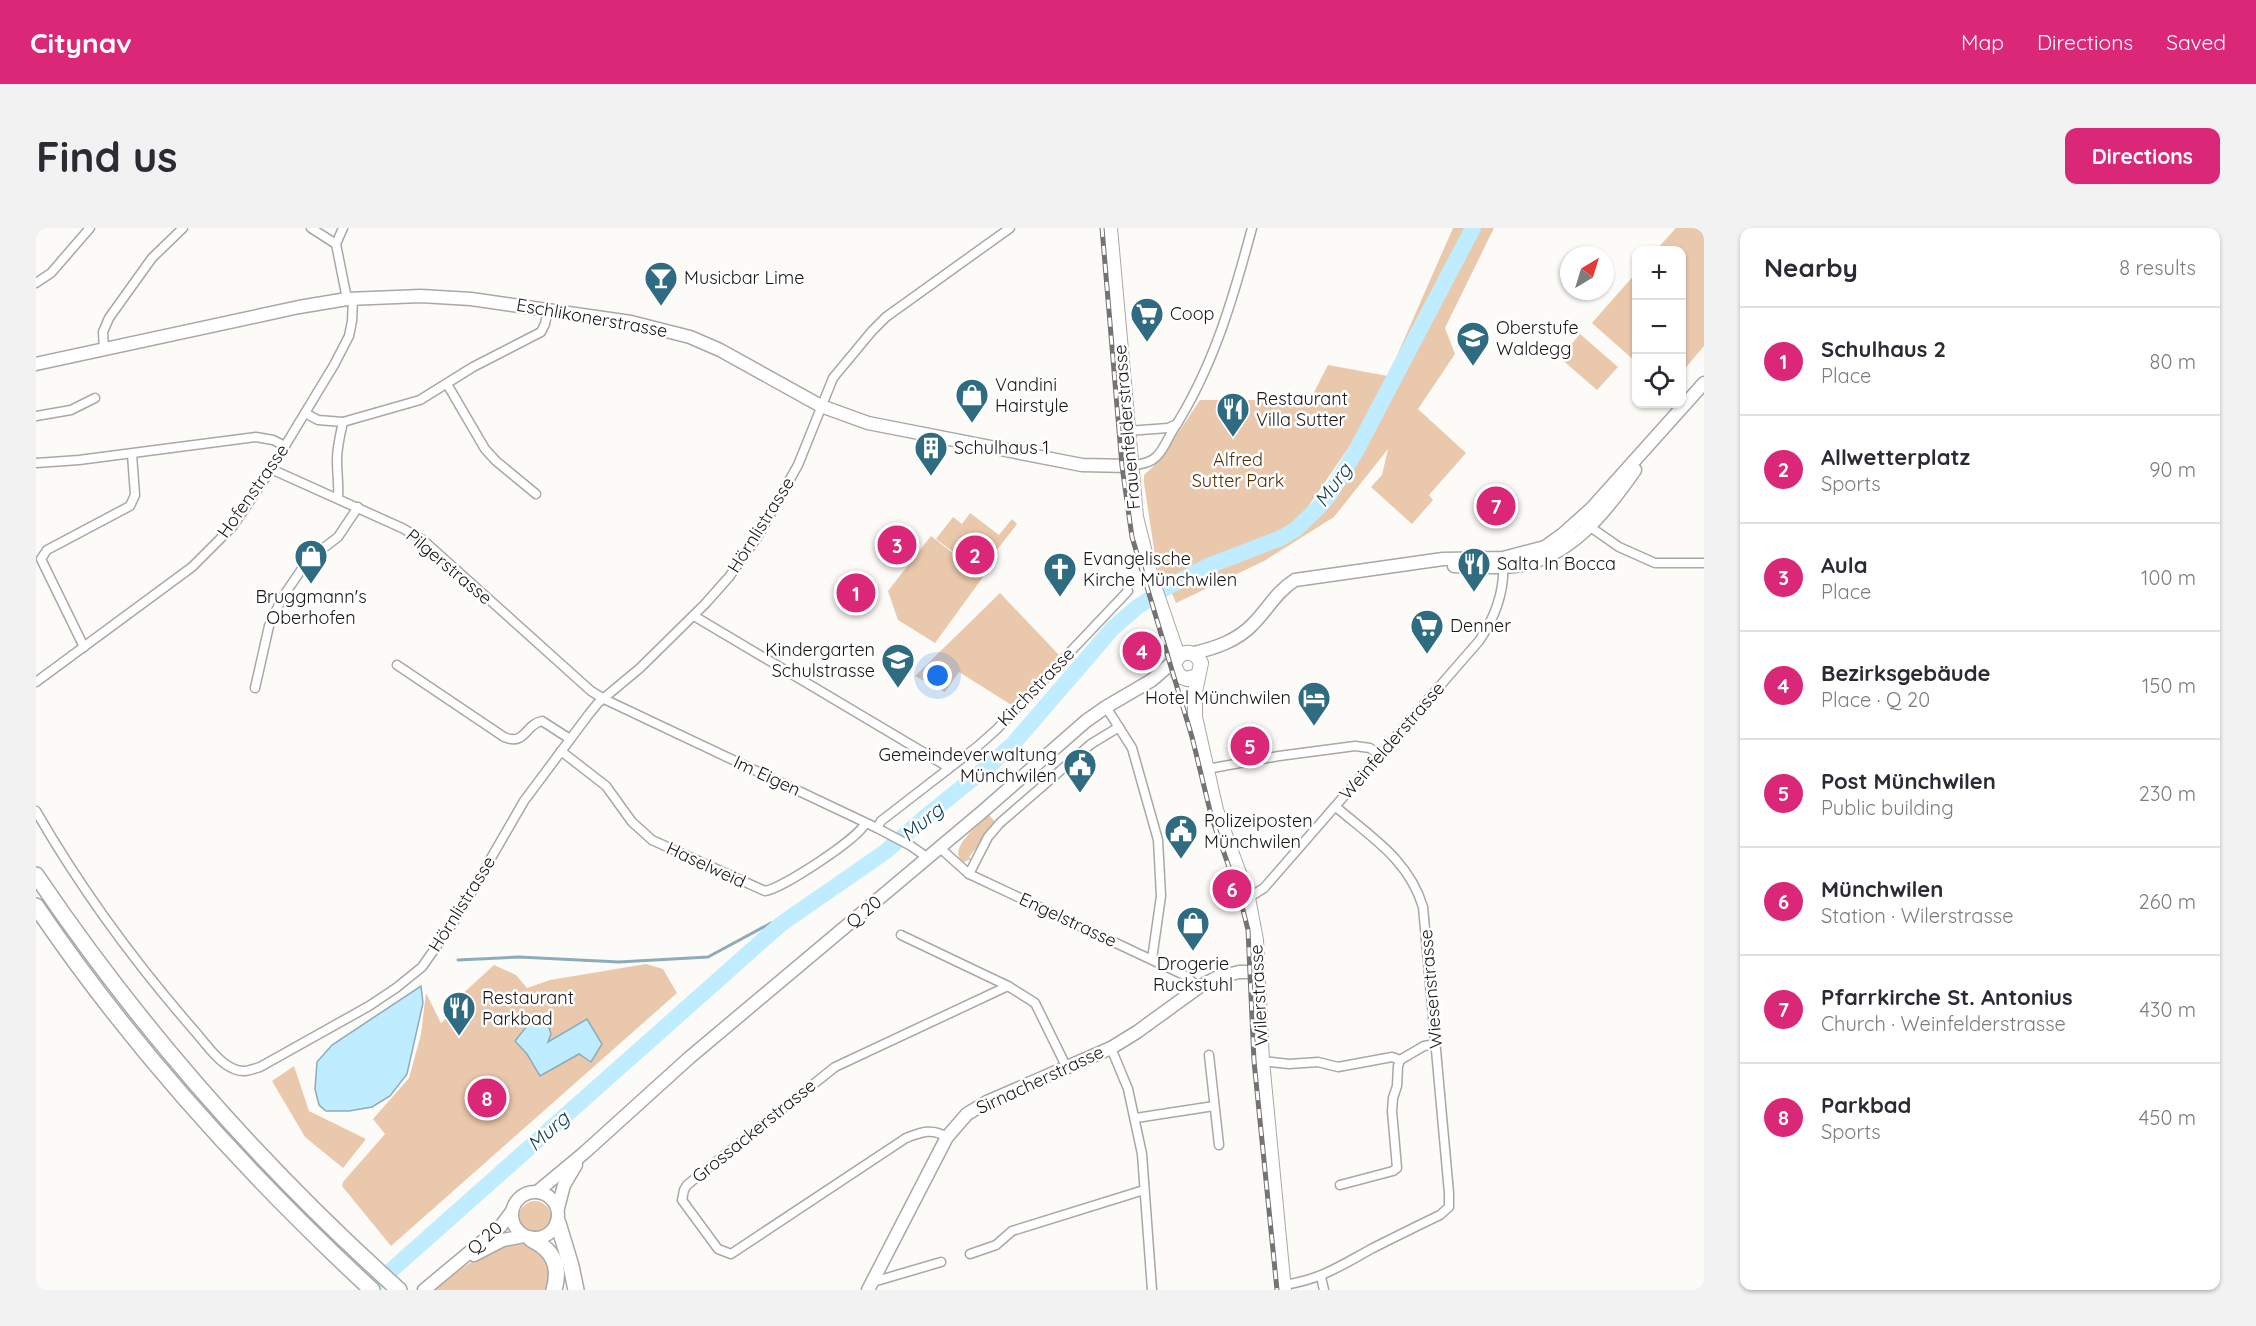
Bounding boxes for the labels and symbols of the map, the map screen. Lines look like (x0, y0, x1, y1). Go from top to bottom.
north arrow (1560, 246, 1614, 300)
bar icon: Musicbar Lime (643, 260, 679, 307)
place label: Musicbar Lime (684, 266, 804, 289)
street label: Eschlikonerstrasse (515, 293, 669, 342)
supermarket icon: Coop (1129, 296, 1165, 343)
place label: Coop (1170, 302, 1214, 325)
place label: Oberstufe Waldegg (1496, 316, 1579, 360)
school or university icon: Oberstufe Waldegg (1455, 320, 1491, 367)
street label: Frauenfelderstrasse (1108, 344, 1145, 510)
place label: Vandini Hairstyle (995, 373, 1069, 417)
shop icon: Vandini Hairstyle (954, 377, 990, 424)
place label: Restaurant Villa Sutter (1256, 387, 1348, 431)
restaurant icon: Restaurant Villa Sutter (1215, 391, 1251, 438)
building icon: Schulhaus 1 (913, 430, 949, 477)
place label: Schulhaus 1 (954, 436, 1049, 459)
street label: Hofenstrasse (212, 439, 293, 542)
park label: Alfred Sutter Park (1192, 448, 1284, 492)
water label: Murg (1308, 457, 1358, 511)
street label: Hörnlistrasse (722, 473, 799, 577)
pin: 7 (1476, 484, 1516, 528)
pin: 3 (878, 522, 916, 568)
street label: Pilgerstrasse (401, 524, 497, 609)
pin: 2 (956, 532, 994, 578)
shop icon: Bruggmann's Oberhofen (293, 538, 329, 585)
restaurant icon: Salta In Bocca (1456, 546, 1492, 593)
place label: Evangelische Kirche Münchwilen (1083, 547, 1237, 591)
church icon: Evangelische Kirche Münchwilen (1042, 551, 1078, 598)
place label: Salta In Bocca (1497, 552, 1616, 575)
pin: 1 (836, 570, 876, 616)
place label: Bruggmann's Oberhofen (255, 585, 367, 629)
supermarket icon: Denner (1409, 608, 1445, 655)
place label: Denner (1450, 614, 1511, 637)
pin: 4 (1122, 628, 1162, 674)
place label: Kindergarten Schulstrasse (765, 638, 875, 682)
school or university icon: Kindergarten Schulstrasse (880, 642, 916, 689)
street label: Kirchstrasse (992, 642, 1079, 731)
your location (923, 661, 952, 690)
street label: Weinfelderstrasse (1334, 677, 1449, 804)
hotel icon: Hotel Münchwilen (1296, 680, 1332, 727)
place label: Hotel Münchwilen (1145, 686, 1291, 709)
pin: 5 (1230, 724, 1270, 768)
place label: Gemeindeverwaltung Münchwilen (878, 743, 1057, 787)
public building icon: Gemeindeverwaltung Münchwilen (1062, 747, 1098, 794)
street label: Im Eigen (730, 750, 804, 801)
water label: Murg (895, 796, 949, 847)
place label: Polizeiposten Münchwilen (1204, 809, 1313, 853)
public building icon: Polizeiposten Münchwilen (1163, 813, 1199, 860)
street label: Haselweid (663, 836, 750, 893)
street label: Hörnlistrasse (423, 852, 500, 956)
pin: 6 (1212, 866, 1252, 912)
street label: Engelstrasse (1016, 887, 1121, 952)
street label: Q 20 (841, 890, 886, 933)
shop icon: Drogerie Ruckstuhl (1175, 905, 1211, 952)
street label: Wiesenstrasse (1414, 928, 1447, 1050)
street label: Wilerstrasse (1244, 944, 1273, 1046)
place label: Drogerie Ruckstuhl (1153, 952, 1233, 996)
place label: Restaurant Parkbad (482, 986, 574, 1030)
restaurant icon: Restaurant Parkbad (441, 990, 477, 1037)
street label: Sirnacherstrasse (972, 1040, 1107, 1119)
street label: Grossackerstrasse (687, 1074, 820, 1188)
pin: 8 (468, 1076, 506, 1120)
water label: Murg (522, 1104, 575, 1156)
street label: Q 20 (462, 1216, 507, 1259)

